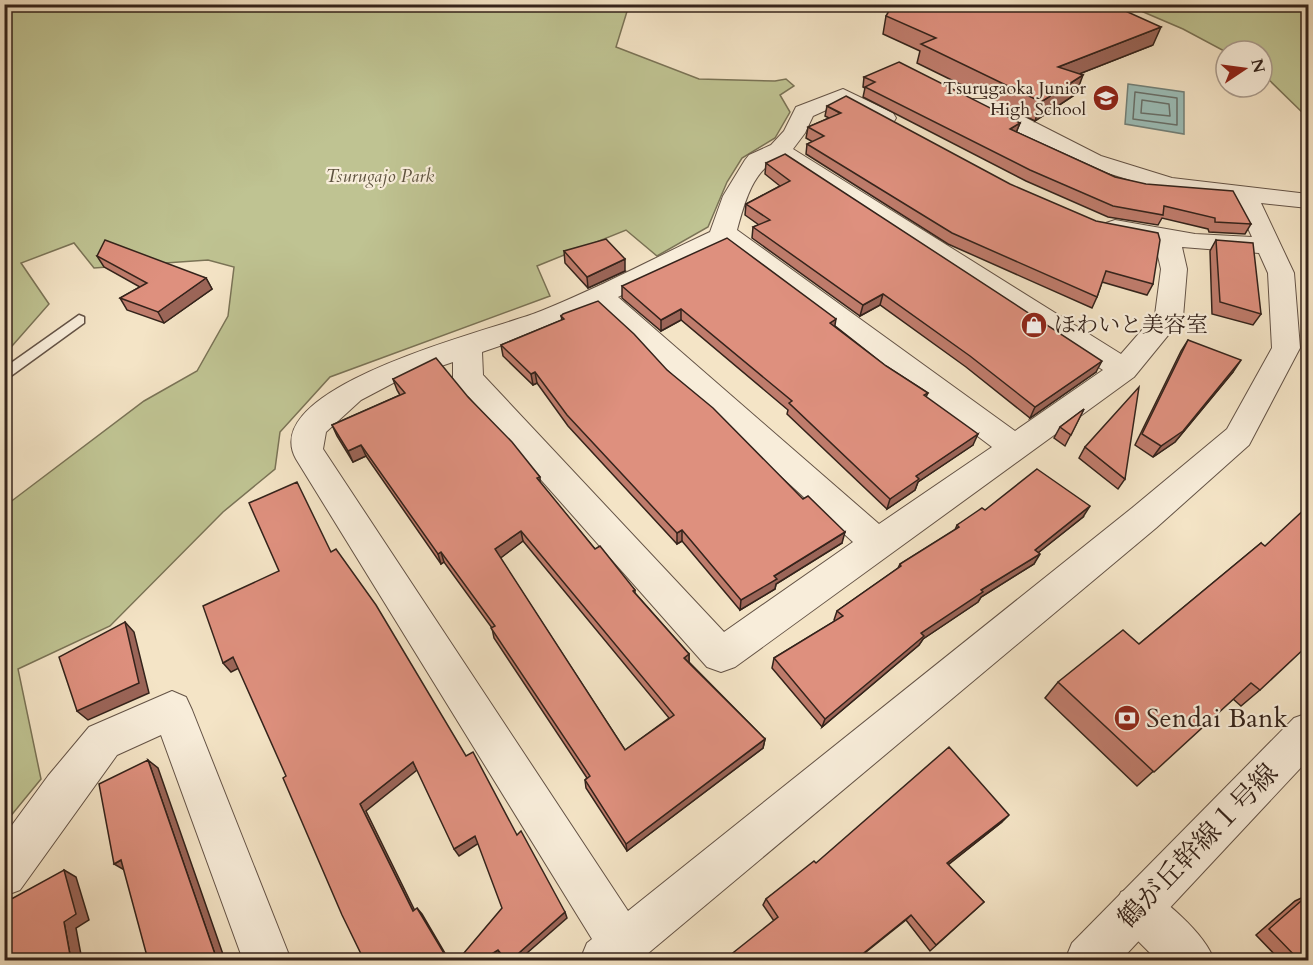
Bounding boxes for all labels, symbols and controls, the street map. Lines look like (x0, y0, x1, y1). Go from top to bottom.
north arrow (1214, 39, 1274, 99)
text: N (1245, 57, 1270, 75)
place label: Tsurugaoka Junior High School (943, 76, 1086, 122)
school or university icon: Tsurugaoka Junior High School (1091, 83, 1121, 113)
park label: Tsurugajo Park (326, 164, 434, 189)
shop icon: ほわいと美容室 (1019, 310, 1049, 340)
place label: ほわいと美容室 (1054, 310, 1208, 340)
place label: Sendai Bank (1146, 700, 1288, 737)
bank icon: Sendai Bank (1112, 703, 1142, 733)
street label: 鶴が丘幹線１号線 (1110, 755, 1286, 937)

